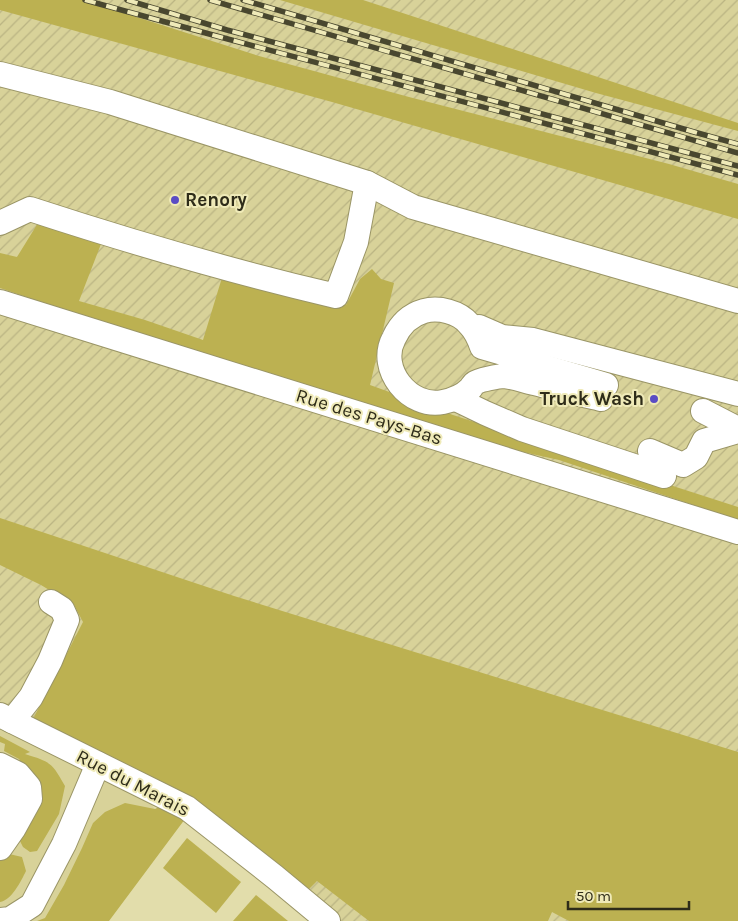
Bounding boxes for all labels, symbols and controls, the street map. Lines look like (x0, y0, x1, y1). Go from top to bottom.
place label: Renory (185, 189, 247, 211)
marker: Renory (169, 194, 181, 206)
street label: Rue des Pays-Bas (293, 384, 445, 450)
place label: Truck Wash (540, 388, 644, 410)
marker: Truck Wash (648, 393, 660, 405)
street label: Rue du Marais (73, 745, 193, 821)
scale bar (568, 878, 689, 910)
text: 50 m (576, 887, 611, 905)

